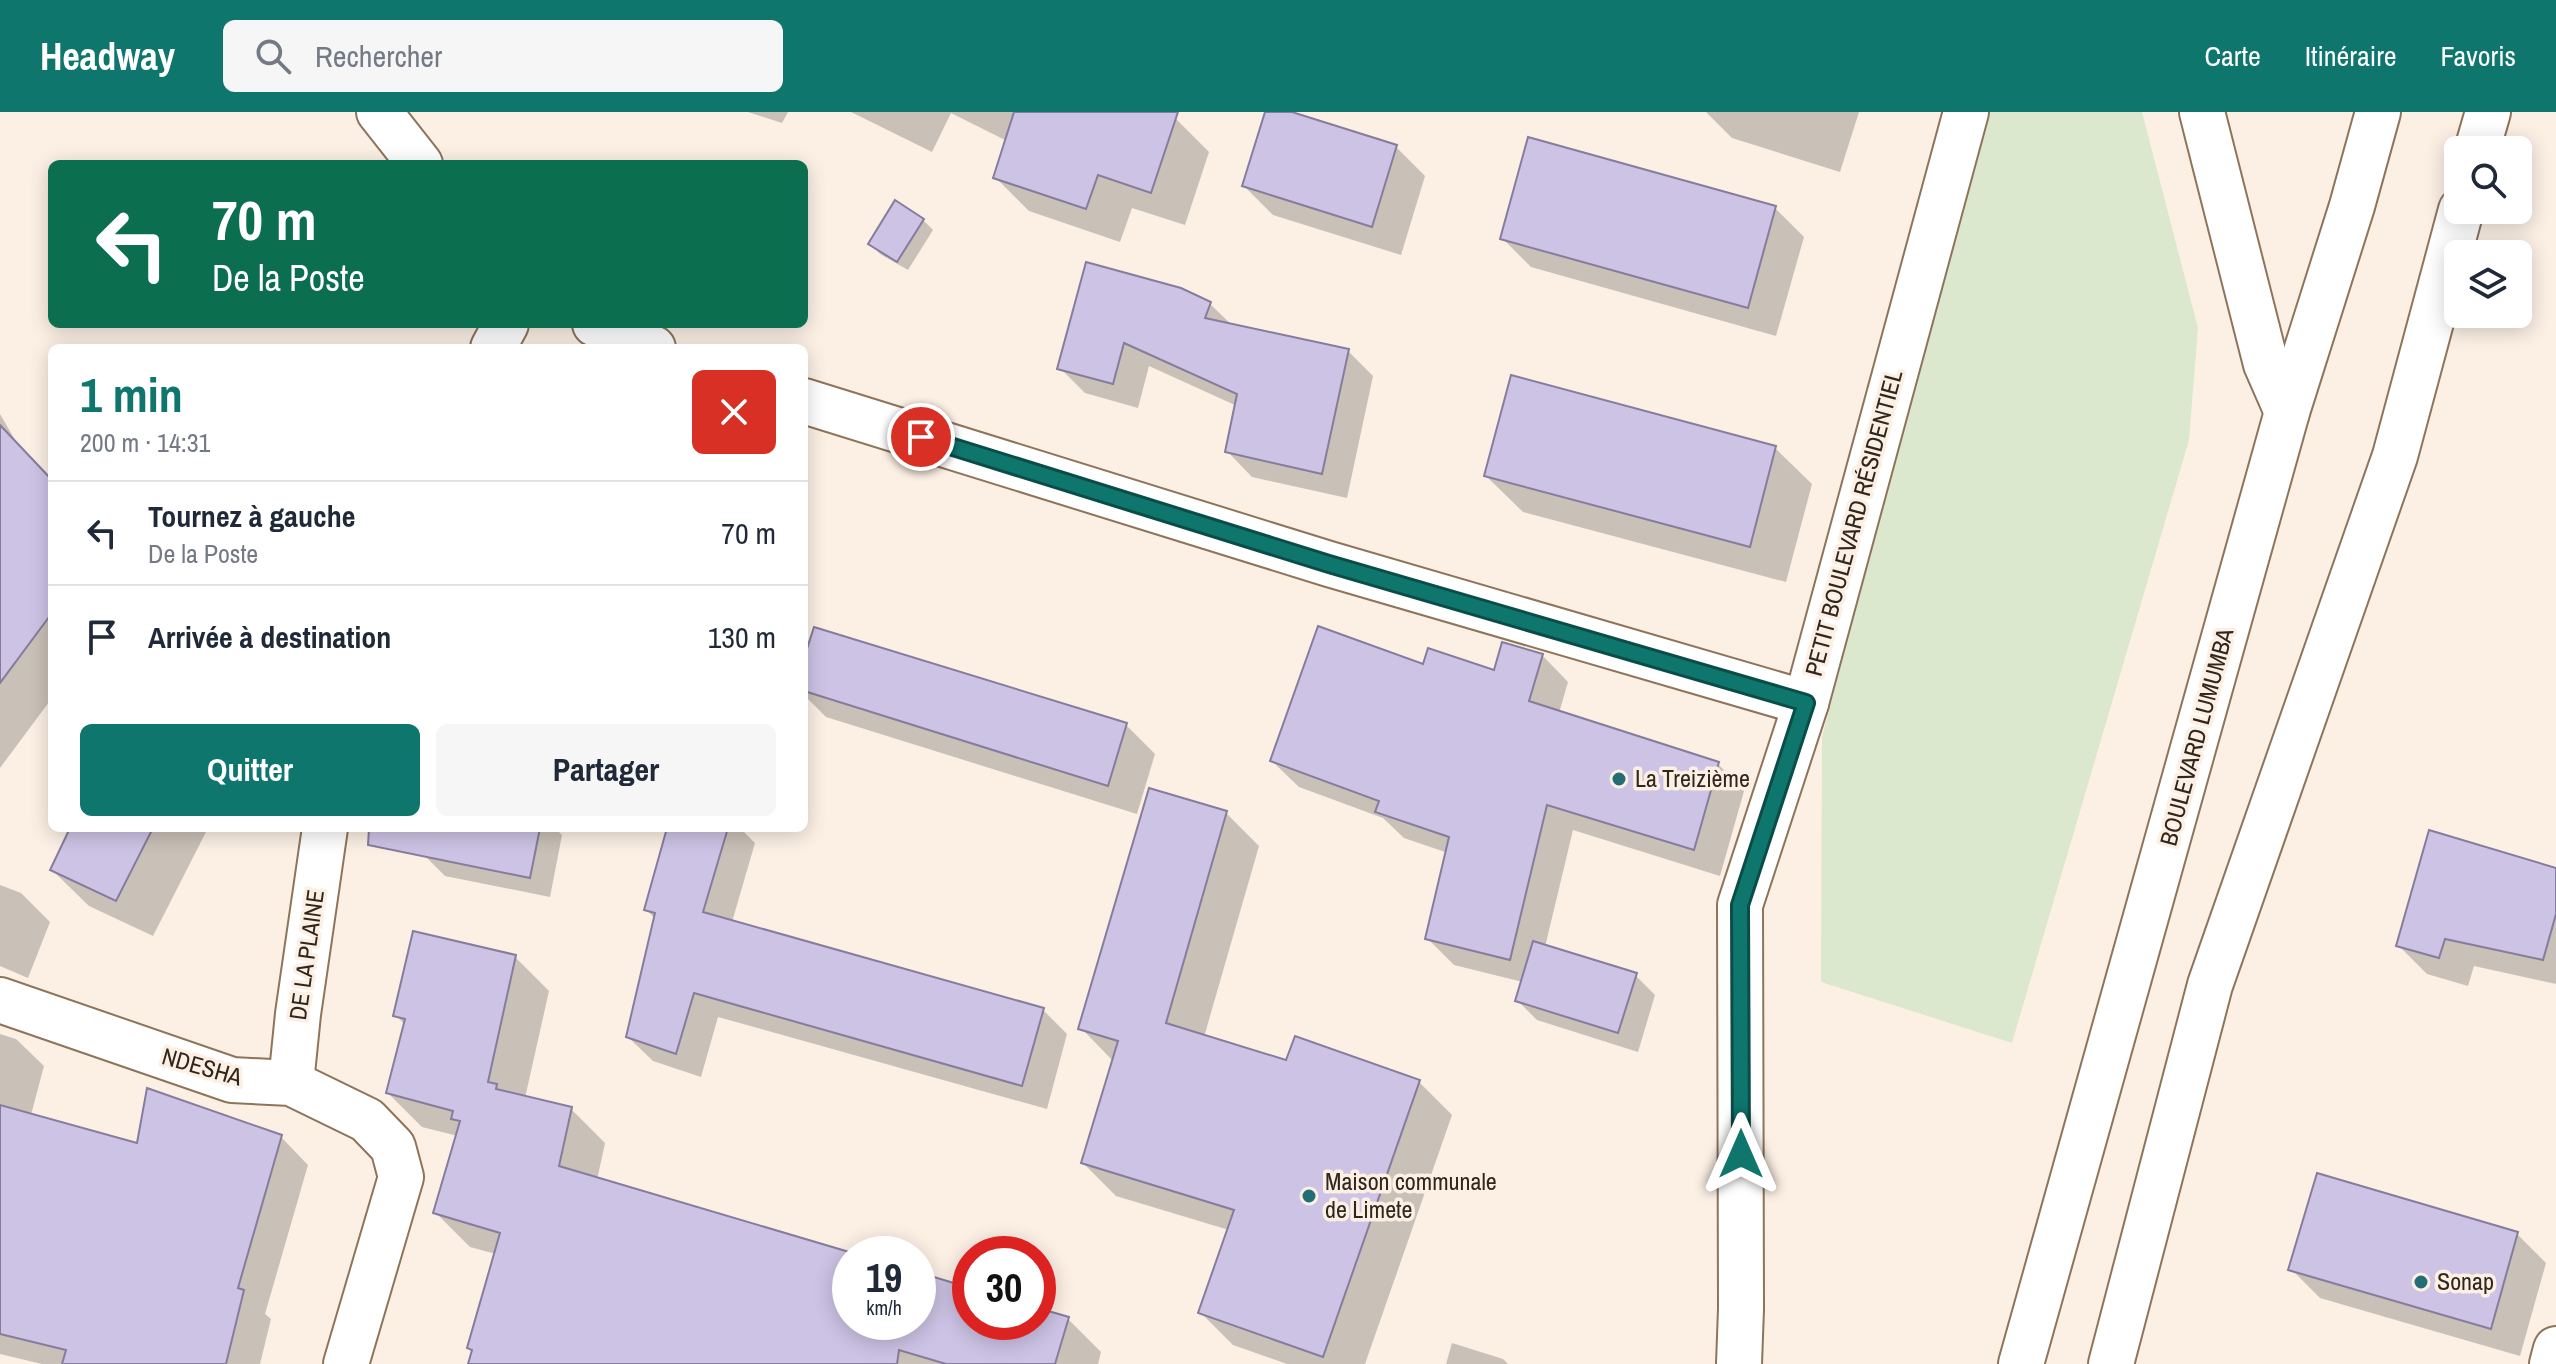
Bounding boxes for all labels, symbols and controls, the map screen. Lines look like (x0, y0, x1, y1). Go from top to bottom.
search box (223, 20, 783, 92)
text: Headway (40, 31, 175, 82)
icon: search (251, 34, 295, 78)
text: Rechercher (315, 36, 442, 76)
text: Carte (2205, 37, 2261, 75)
text: Itinéraire (2305, 37, 2397, 75)
text: Favoris (2441, 37, 2516, 75)
map controls (2444, 136, 2532, 328)
button: search (2444, 136, 2532, 224)
text: 70 m (212, 182, 317, 257)
icon: left (80, 192, 184, 296)
button: layers (2444, 240, 2532, 328)
text: De la Poste (212, 254, 365, 302)
text: 1 min (80, 362, 183, 427)
street label: PETIT BOULEVARD RÉSIDENTIEL (1797, 366, 1909, 679)
button: close (692, 370, 776, 454)
pin (887, 403, 955, 471)
icon: arrive (899, 415, 943, 459)
text: 200 m · 14:31 (80, 425, 210, 460)
text: Tournez à gauche (148, 496, 355, 536)
icon: left (80, 511, 124, 555)
text: 70 m (721, 513, 776, 553)
text: De la Poste (148, 536, 258, 571)
icon: arrive (80, 615, 124, 659)
text: Arrivée à destination (148, 617, 391, 657)
text: 130 m (708, 617, 776, 657)
street label: BOULEVARD LUMUMBA (2152, 624, 2241, 849)
button: Quitter (80, 724, 420, 816)
button: Partager (436, 724, 776, 816)
place label: La Treizième (1635, 762, 1750, 794)
marker: La Treizième (1610, 770, 1628, 788)
street label: DE LA PLAINE (281, 888, 331, 1022)
street label: NDESHA (158, 1039, 247, 1093)
position arrow (1699, 1112, 1783, 1196)
place label: Maison communale de Limete (1325, 1165, 1497, 1225)
marker: Maison communale de Limete (1300, 1187, 1318, 1205)
speed limit sign: 30 (952, 1236, 1056, 1340)
text: 19 (866, 1251, 902, 1304)
place label: Sonap (2437, 1265, 2494, 1297)
marker: Sonap (2412, 1273, 2430, 1291)
text: km/h (866, 1294, 902, 1321)

